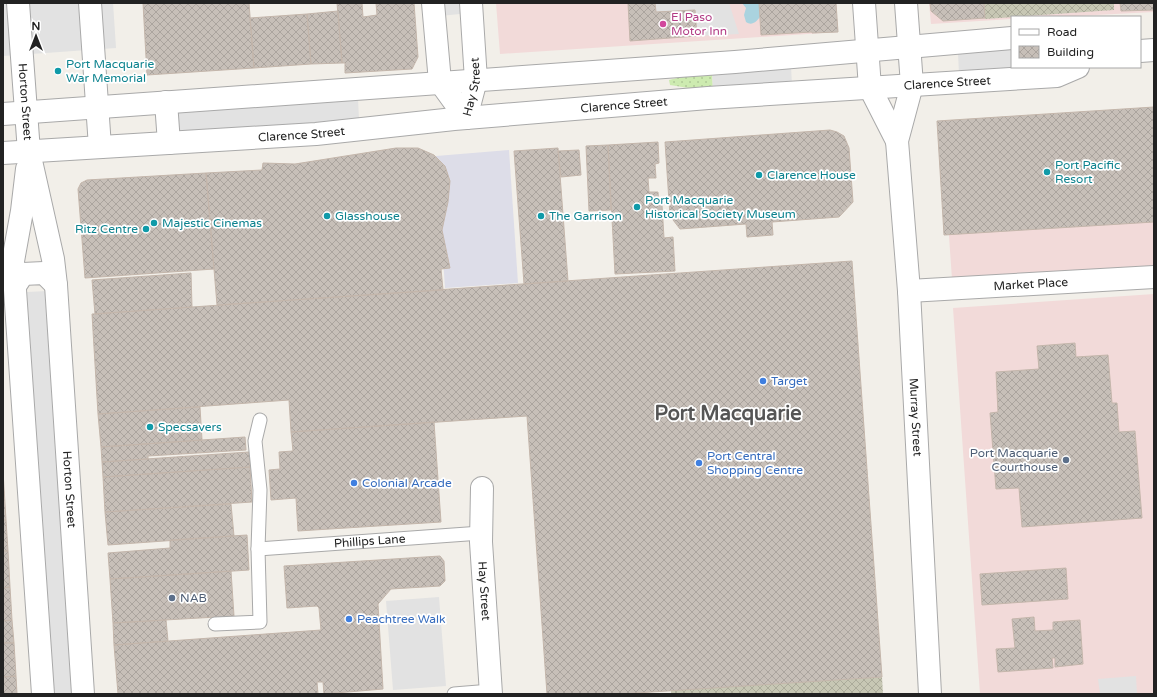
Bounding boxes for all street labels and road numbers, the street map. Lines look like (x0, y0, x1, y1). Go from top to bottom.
street label: Hay Street (460, 57, 483, 118)
street label: Horton Street (15, 63, 35, 141)
street label: Clarence Street (903, 73, 992, 93)
street label: Clarence Street (580, 94, 668, 116)
street label: Clarence Street (257, 124, 346, 145)
street label: Market Place (993, 275, 1069, 293)
street label: Murray Street (907, 378, 925, 457)
street label: Horton Street (60, 450, 79, 529)
street label: Phillips Lane (334, 531, 406, 551)
street label: Hay Street (475, 561, 493, 621)

